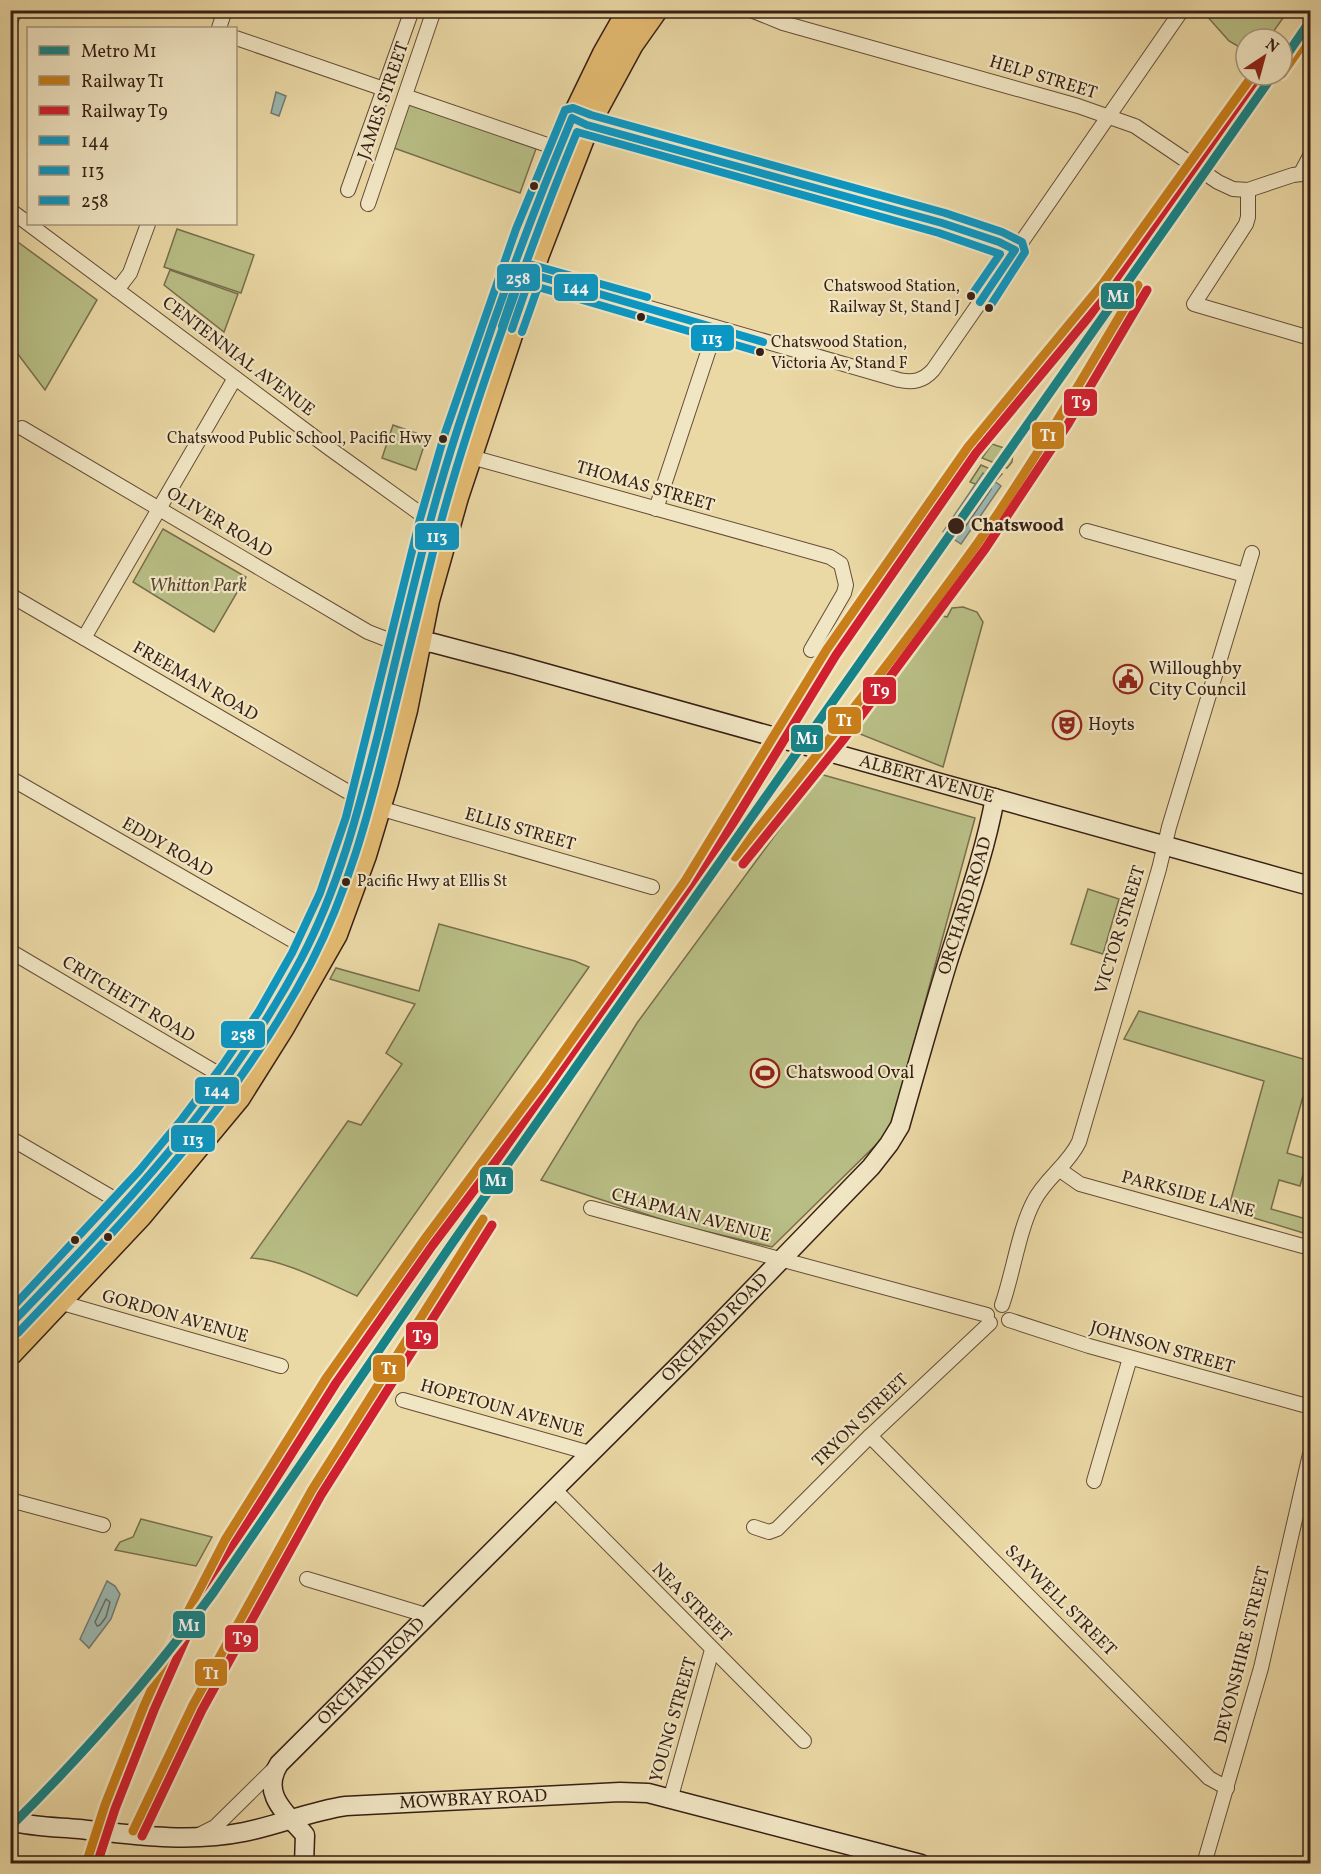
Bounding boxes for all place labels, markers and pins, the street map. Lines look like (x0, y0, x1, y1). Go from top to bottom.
unlabelled marker (528, 180, 540, 192)
place label: Chatswood Station, Railway St, Stand J (824, 276, 960, 319)
marker: Chatswood Station, Railway St, Stand J (965, 290, 977, 302)
unlabelled marker (983, 302, 995, 314)
unlabelled marker (635, 311, 647, 323)
place label: Chatswood Station, Victoria Av, Stand F (771, 332, 908, 375)
marker: Chatswood Station, Victoria Av, Stand F (754, 346, 766, 358)
place label: Chatswood Public School, Pacific Hwy (167, 428, 432, 450)
marker: Chatswood Public School, Pacific Hwy (437, 433, 449, 445)
place label: Chatswood (971, 514, 1064, 539)
marker: Chatswood (946, 516, 966, 536)
place label: Willoughby City Council (1149, 657, 1246, 703)
public building icon: Willoughby City Council (1112, 663, 1144, 695)
theatre icon: Hoyts (1051, 709, 1083, 741)
place label: Hoyts (1088, 713, 1135, 738)
place label: Pacific Hwy at Ellis St (357, 871, 508, 893)
marker: Pacific Hwy at Ellis St (340, 876, 352, 888)
sports icon: Chatswood Oval (749, 1057, 781, 1089)
place label: Chatswood Oval (786, 1061, 915, 1086)
unlabelled marker (102, 1231, 114, 1243)
unlabelled marker (69, 1234, 81, 1246)

